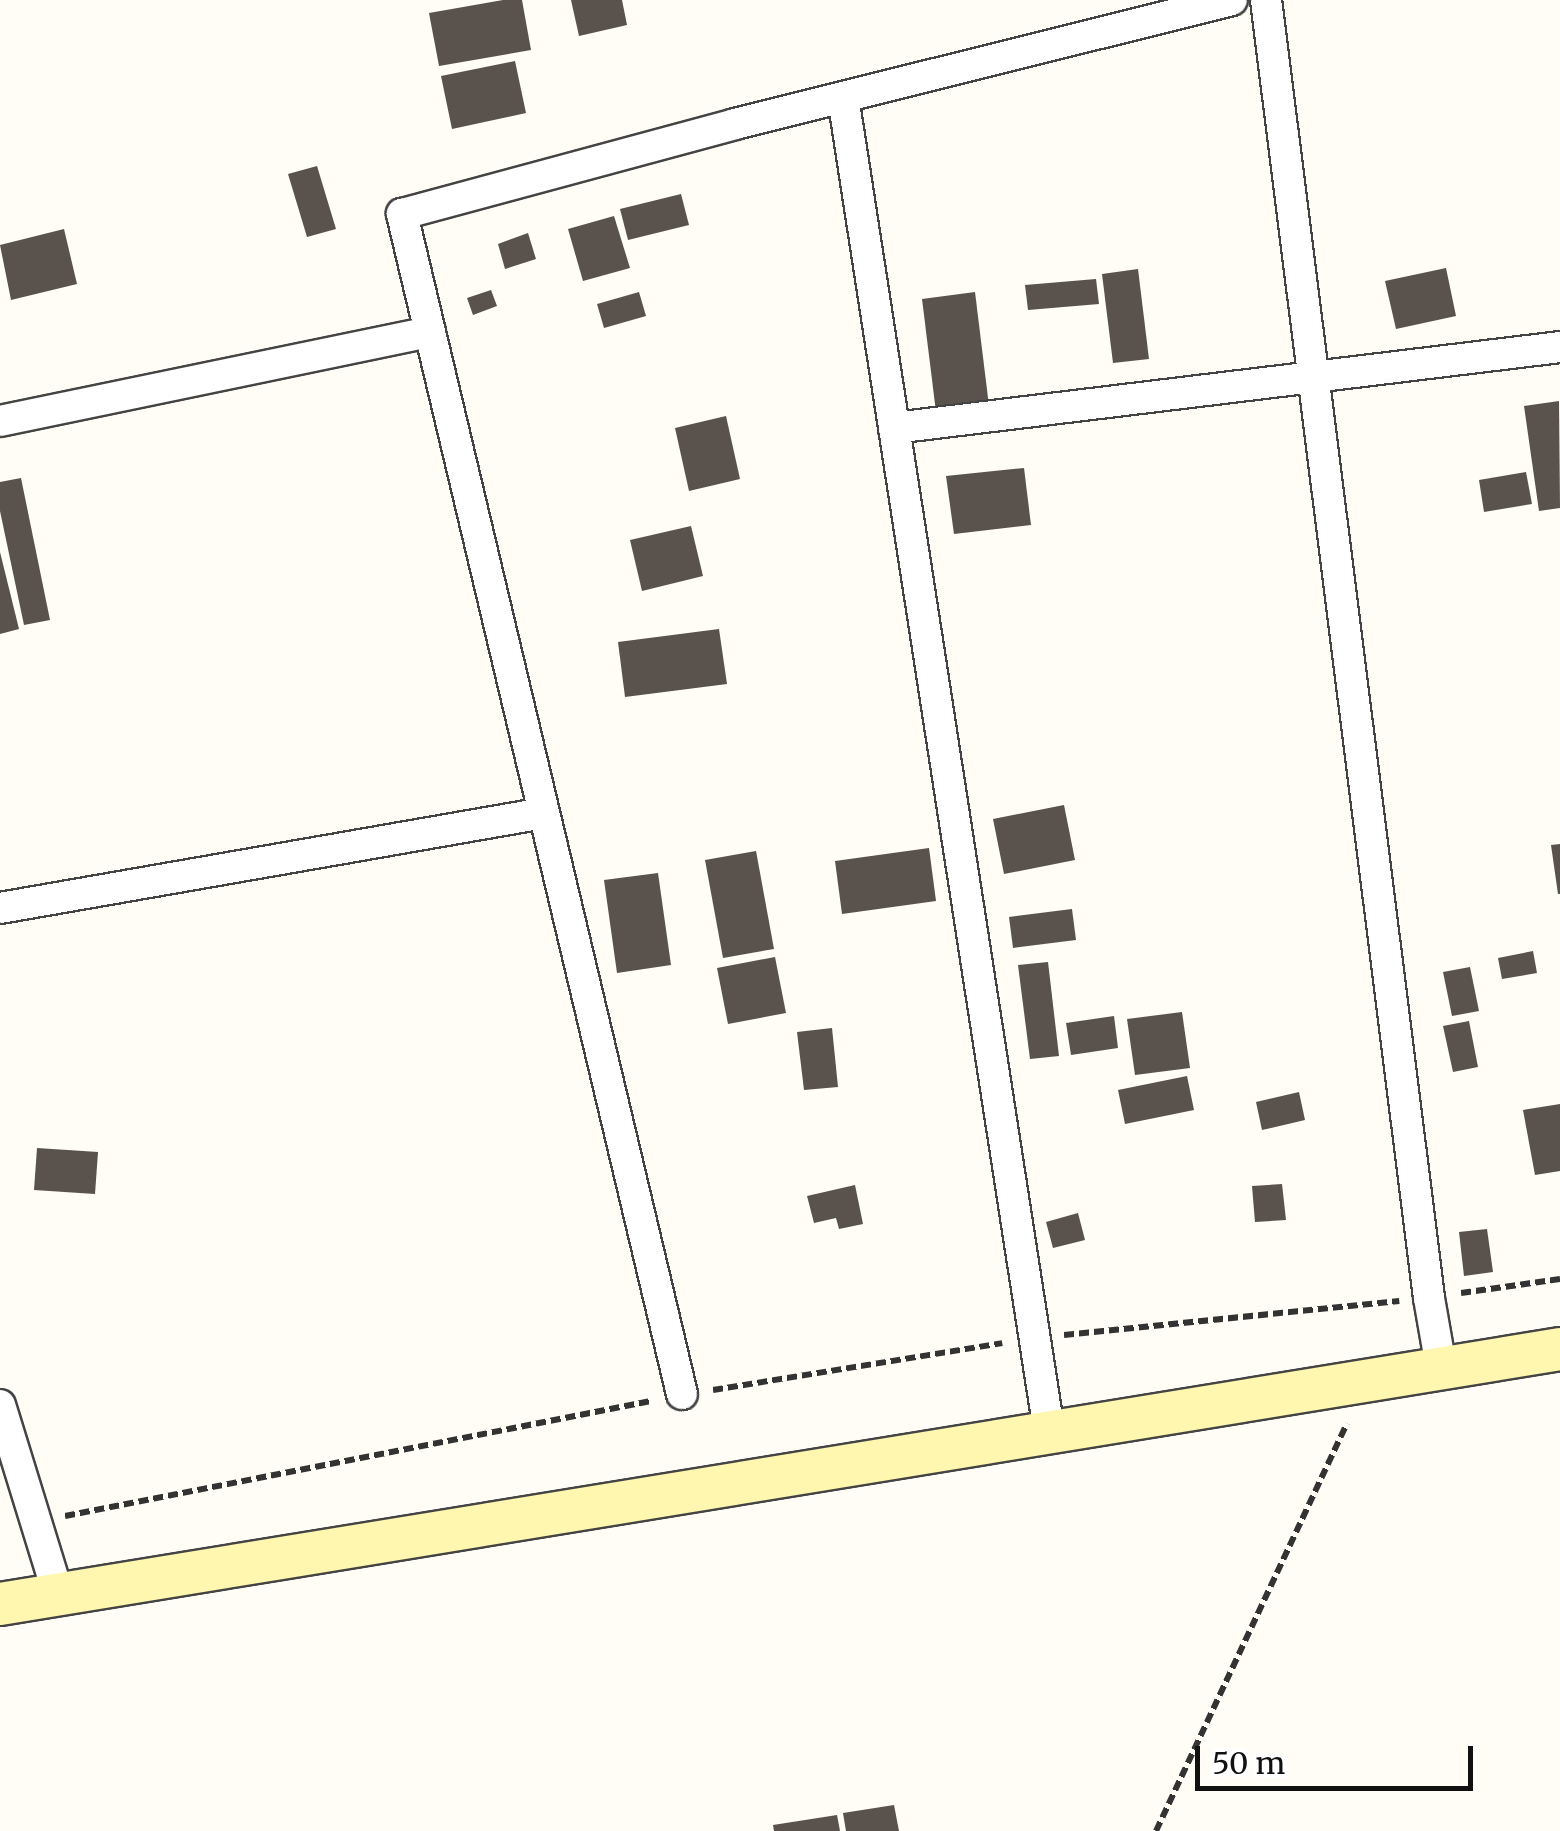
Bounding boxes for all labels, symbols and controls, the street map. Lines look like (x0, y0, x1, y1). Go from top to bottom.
scale bar (1200, 1726, 1478, 1788)
text: 50 m (1212, 1744, 1285, 1782)

